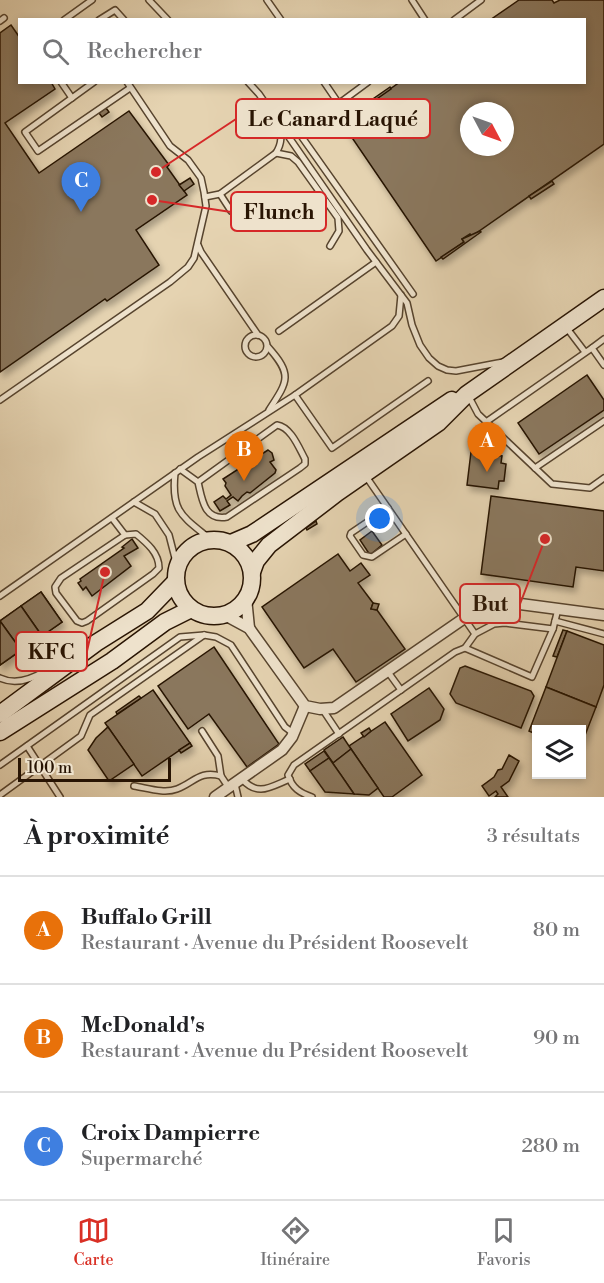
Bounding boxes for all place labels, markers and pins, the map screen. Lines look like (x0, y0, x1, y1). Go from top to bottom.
callout: Le Canard Laqué (236, 99, 430, 138)
pin: C (62, 162, 100, 212)
callout: Flunch (231, 192, 326, 231)
pin: A (468, 422, 506, 472)
pin: B (224, 432, 264, 481)
callout: But (460, 584, 520, 623)
callout: KFC (16, 632, 87, 671)

